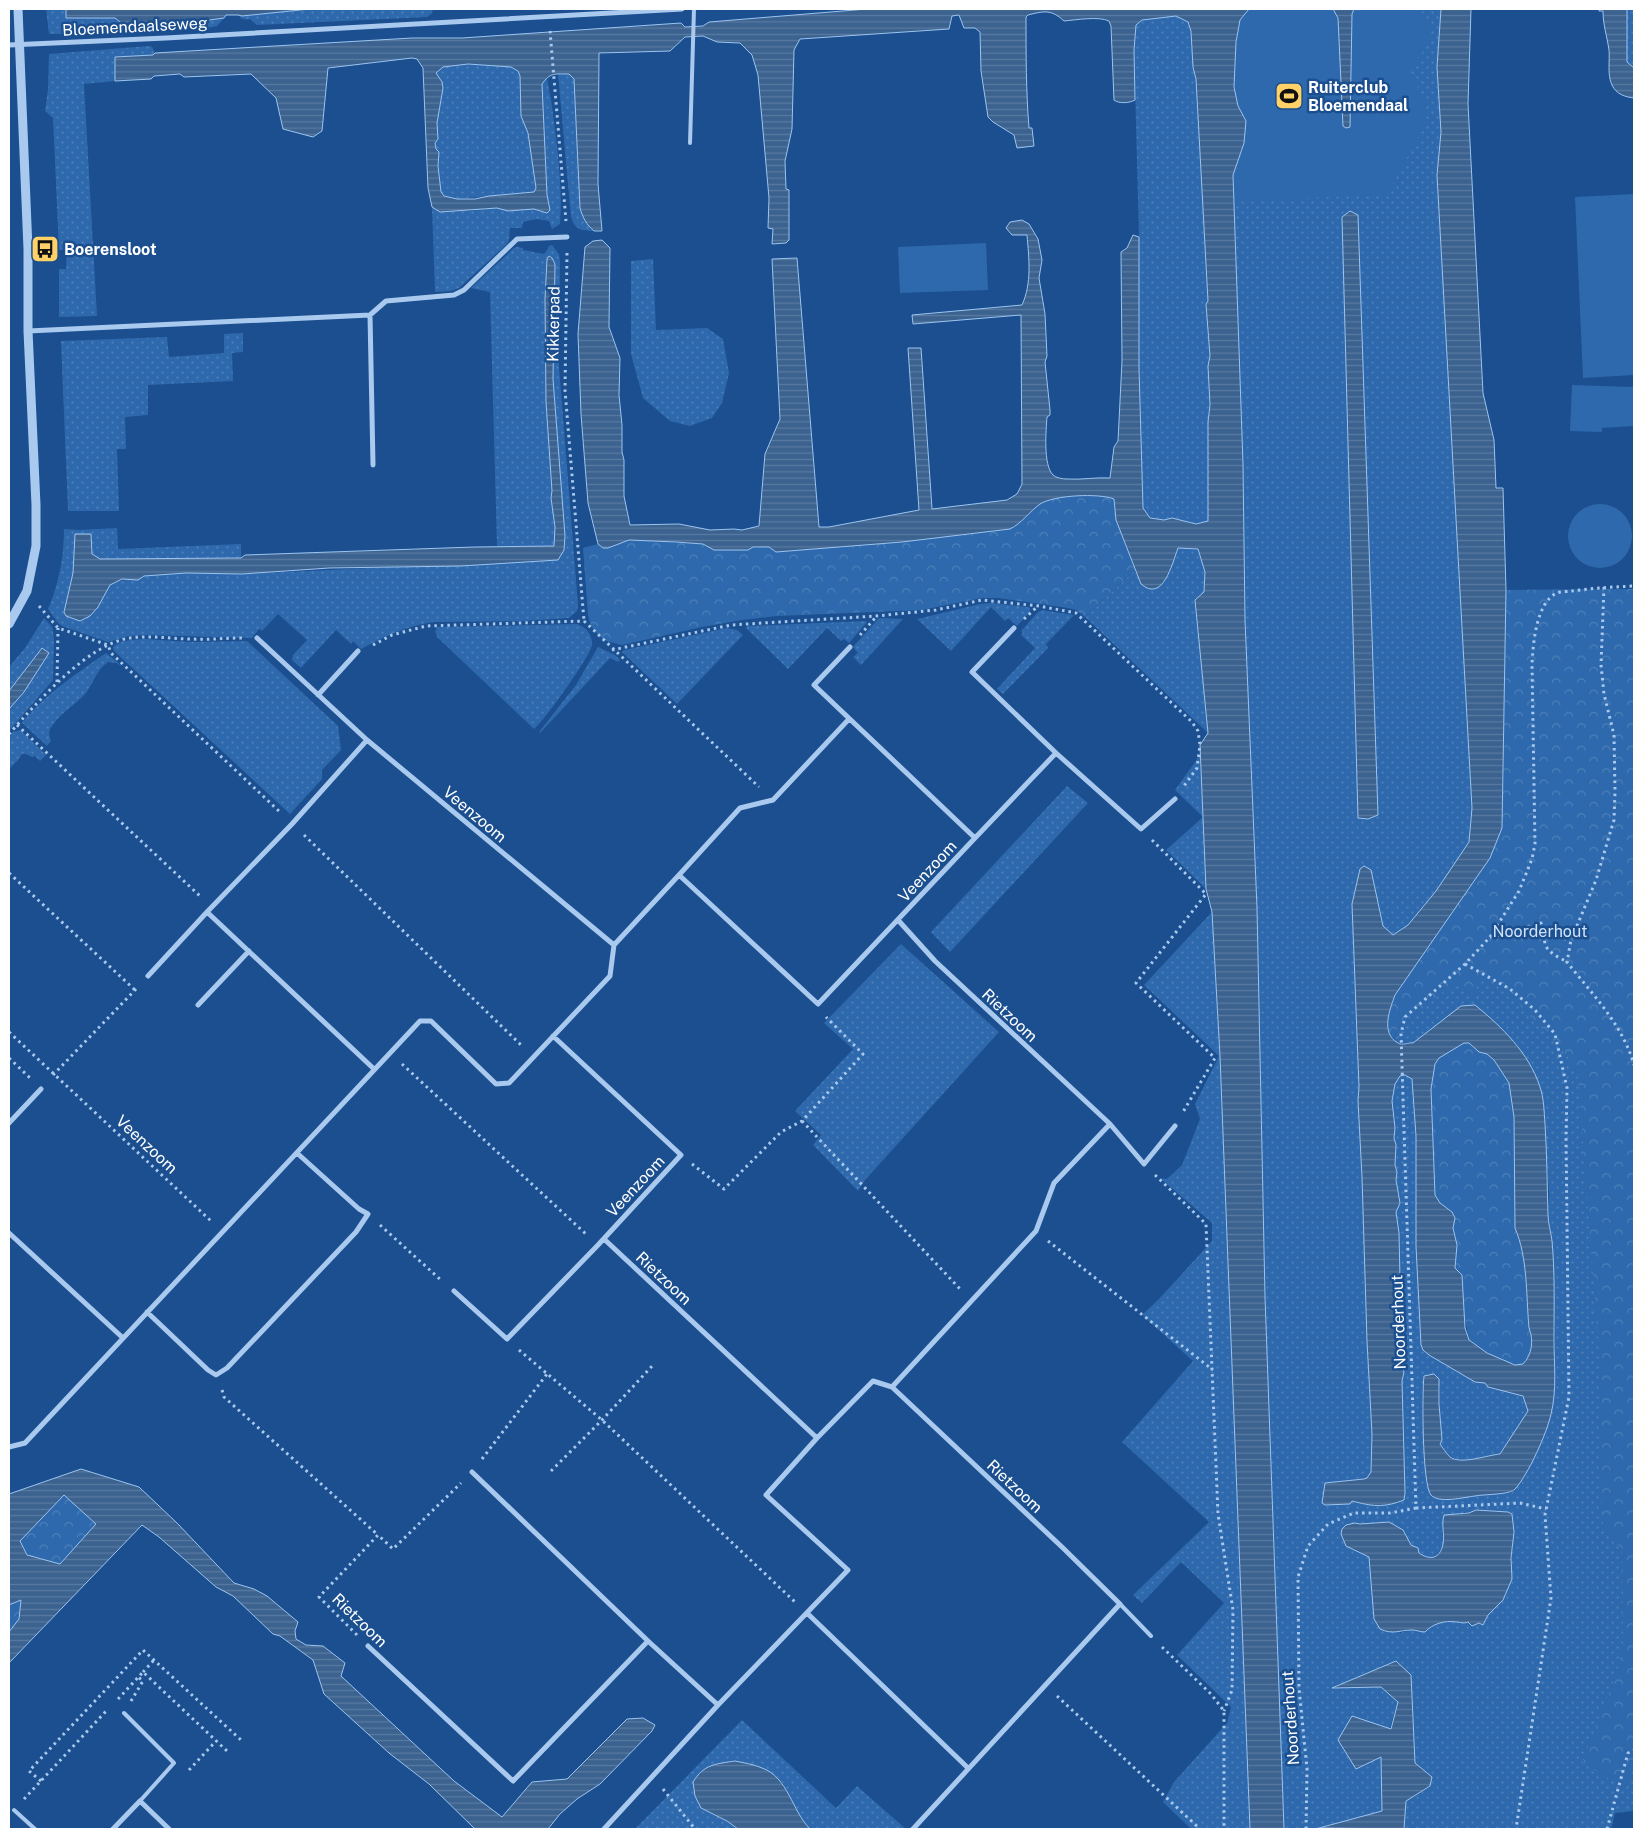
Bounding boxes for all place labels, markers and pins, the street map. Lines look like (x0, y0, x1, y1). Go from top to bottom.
place label: Ruiterclub Bloemendaal (1308, 78, 1408, 115)
sports icon: Ruiterclub Bloemendaal (1274, 81, 1304, 111)
bus stop icon: Boerensloot (30, 234, 60, 264)
place label: Boerensloot (64, 240, 157, 259)

